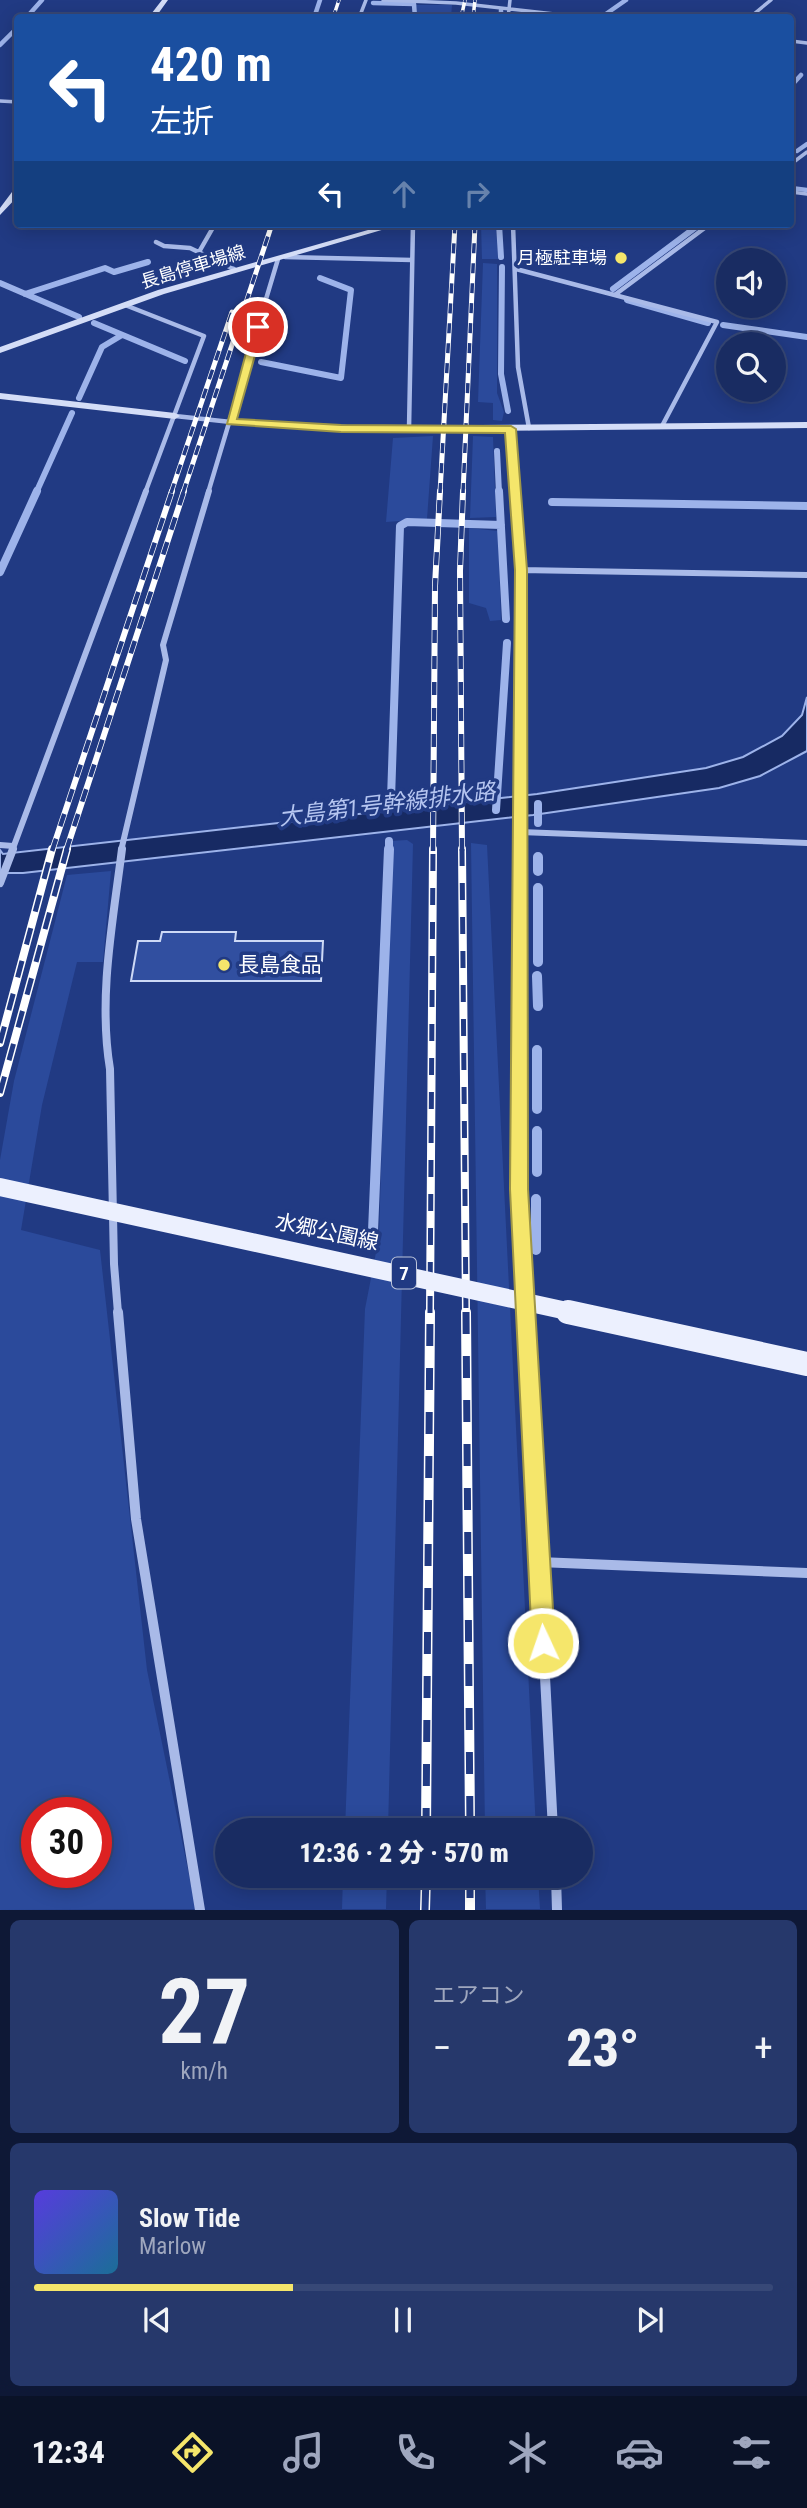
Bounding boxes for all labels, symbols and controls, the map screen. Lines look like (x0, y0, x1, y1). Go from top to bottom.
text: 420 m (150, 36, 272, 93)
icon: left (35, 42, 126, 133)
text: 左折 (150, 102, 214, 140)
icon: left (312, 175, 350, 213)
icon: ahead (385, 175, 423, 213)
icon: right (458, 175, 496, 213)
street label: 長島停車場線 (138, 241, 248, 292)
place label: 月極駐車場 (517, 247, 607, 268)
map controls (716, 248, 786, 402)
button: sound (716, 248, 786, 318)
marker: 月極駐車場 (613, 250, 629, 266)
pin (228, 297, 288, 357)
icon: arrive (239, 308, 277, 346)
button: search (716, 332, 786, 402)
water label: 大島第1号幹線排水路 (277, 778, 499, 831)
place label: 長島食品 (238, 953, 322, 977)
marker: 長島食品 (216, 957, 232, 973)
street label: 水郷公園線 (273, 1209, 381, 1255)
road number: 7 (392, 1258, 416, 1288)
position arrow (506, 1606, 580, 1680)
speed limit sign: 30 (21, 1797, 112, 1888)
text: 12:36 · 2 分 · 570 m (299, 1838, 509, 1868)
text: 27 (158, 1959, 250, 2065)
text: エアコン (433, 1982, 525, 2009)
text: 23° (566, 2018, 639, 2079)
text: − (433, 2026, 452, 2070)
text: + (754, 2026, 773, 2070)
text: km/h (181, 2058, 228, 2085)
text: Slow Tide (139, 2203, 240, 2233)
text: Marlow (139, 2233, 206, 2260)
icon: previous (138, 2301, 176, 2339)
icon: pause (384, 2301, 422, 2339)
icon: next (631, 2301, 669, 2339)
icon: directions (168, 2428, 217, 2477)
icon: music (279, 2428, 328, 2477)
icon: phone (391, 2428, 440, 2477)
icon: climate (503, 2428, 552, 2477)
icon: car (615, 2428, 664, 2477)
icon: filters (727, 2428, 776, 2477)
text: 12:34 (31, 2433, 105, 2471)

